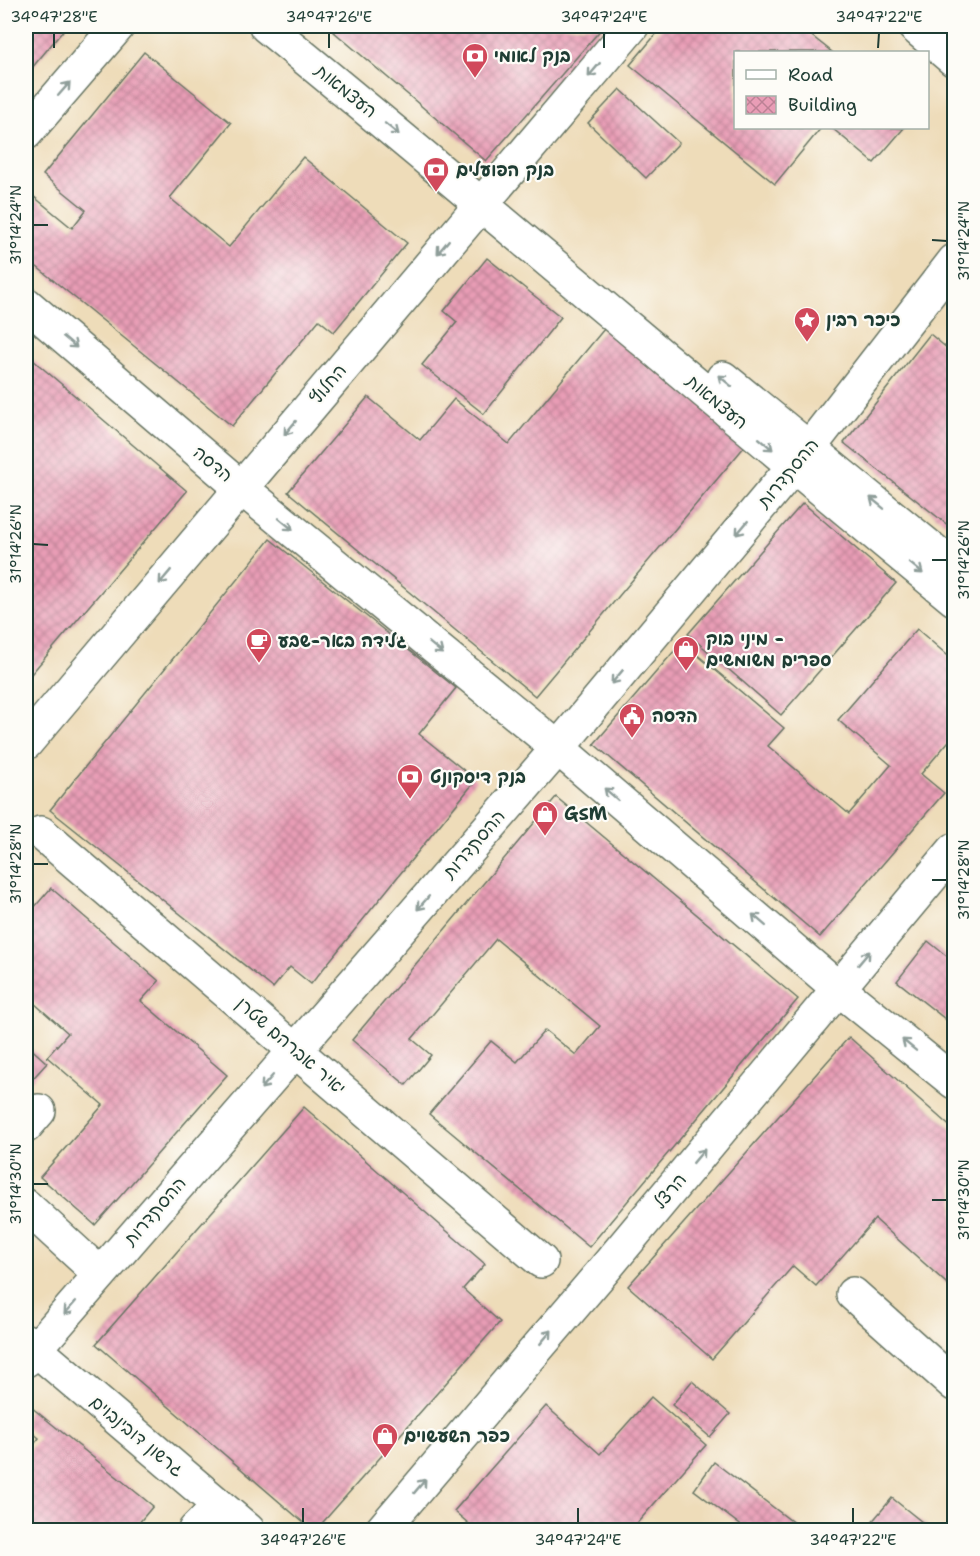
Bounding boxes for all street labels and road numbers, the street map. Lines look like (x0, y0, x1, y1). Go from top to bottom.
street label: העצמאות (309, 58, 382, 123)
street label: החלוץ (304, 359, 352, 409)
street label: העצמאות (681, 369, 753, 435)
street label: ההסתדרות (751, 433, 824, 514)
street label: הדסה (188, 440, 238, 488)
street label: ההסתדרות (437, 805, 511, 884)
street label: יאיר אברהם שטרן (231, 992, 351, 1100)
street label: הרצל (648, 1168, 692, 1214)
street label: ההסתדרות (118, 1172, 192, 1251)
street label: גרשון דובינבוים (85, 1390, 189, 1482)

